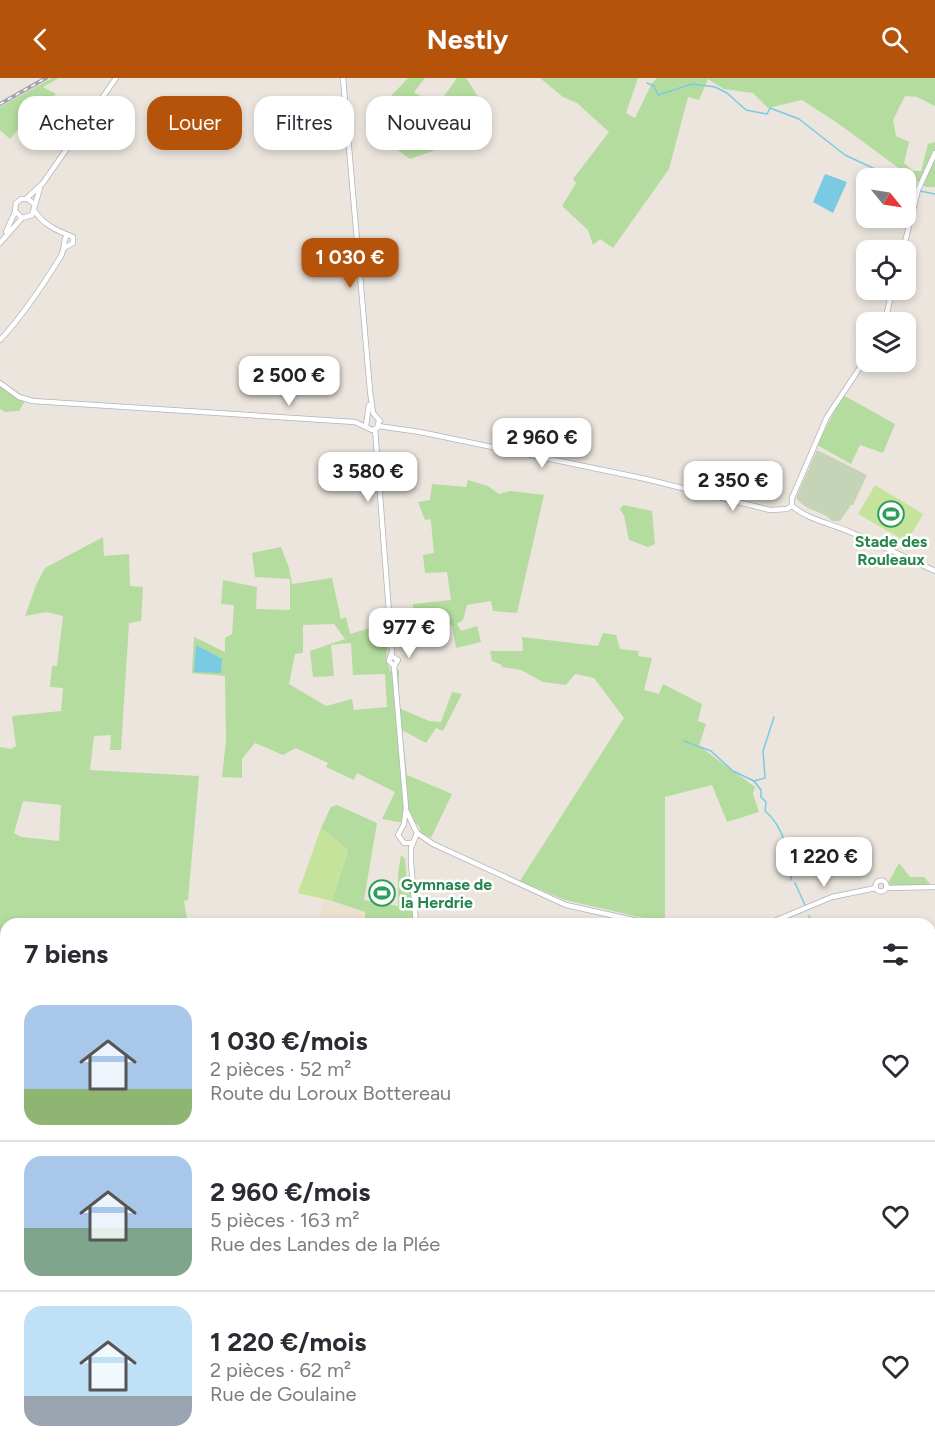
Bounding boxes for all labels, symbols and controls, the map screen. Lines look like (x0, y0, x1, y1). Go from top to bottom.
icon: back (24, 23, 57, 56)
text: Nestly (427, 23, 508, 56)
icon: search (878, 23, 911, 56)
chip: Acheter (18, 96, 135, 150)
chip: Louer (147, 96, 242, 150)
chip: Filtres (254, 96, 354, 150)
chip: Nouveau (366, 96, 492, 150)
north arrow (856, 168, 916, 228)
map controls (856, 168, 916, 372)
pin: 1 030 € (295, 238, 405, 289)
button: locate (856, 240, 916, 300)
text: 1 030 € (316, 245, 384, 269)
button: layers (856, 312, 916, 372)
pin: 2 500 € (234, 356, 344, 407)
text: 2 500 € (253, 363, 325, 387)
pin: 2 960 € (487, 418, 597, 469)
text: 2 960 € (506, 425, 578, 449)
pin: 3 580 € (313, 452, 423, 503)
text: 3 580 € (332, 459, 404, 483)
pin: 2 350 € (678, 461, 788, 512)
text: 2 350 € (698, 468, 768, 492)
sports icon: Stade des Rouleaux (876, 499, 906, 529)
place label: Stade des Rouleaux (855, 532, 928, 569)
pin: 977 € (367, 608, 451, 659)
text: 977 € (383, 615, 435, 639)
pin: 1 220 € (769, 837, 879, 888)
text: 1 220 € (790, 844, 858, 868)
place label: Gymnase de la Herdrie (401, 875, 492, 912)
sports icon: Gymnase de la Herdrie (367, 878, 397, 908)
text: 7 biens (24, 938, 108, 970)
icon: filters (879, 938, 912, 971)
text: 1 030 €/mois (210, 1025, 368, 1057)
icon: home (72, 1029, 144, 1101)
icon: heart (879, 1049, 912, 1082)
text: 2 pièces · 52 m² (210, 1057, 351, 1081)
text: Route du Loroux Bottereau (210, 1081, 451, 1105)
text: 2 960 €/mois (210, 1176, 370, 1208)
icon: home (72, 1180, 144, 1252)
icon: heart (879, 1200, 912, 1233)
text: 5 pièces · 163 m² (210, 1208, 360, 1232)
text: Rue des Landes de la Plée (210, 1232, 440, 1256)
text: 1 220 €/mois (210, 1326, 366, 1358)
icon: home (72, 1330, 144, 1402)
icon: heart (879, 1350, 912, 1383)
text: 2 pièces · 62 m² (210, 1358, 351, 1382)
text: Rue de Goulaine (210, 1382, 356, 1406)

